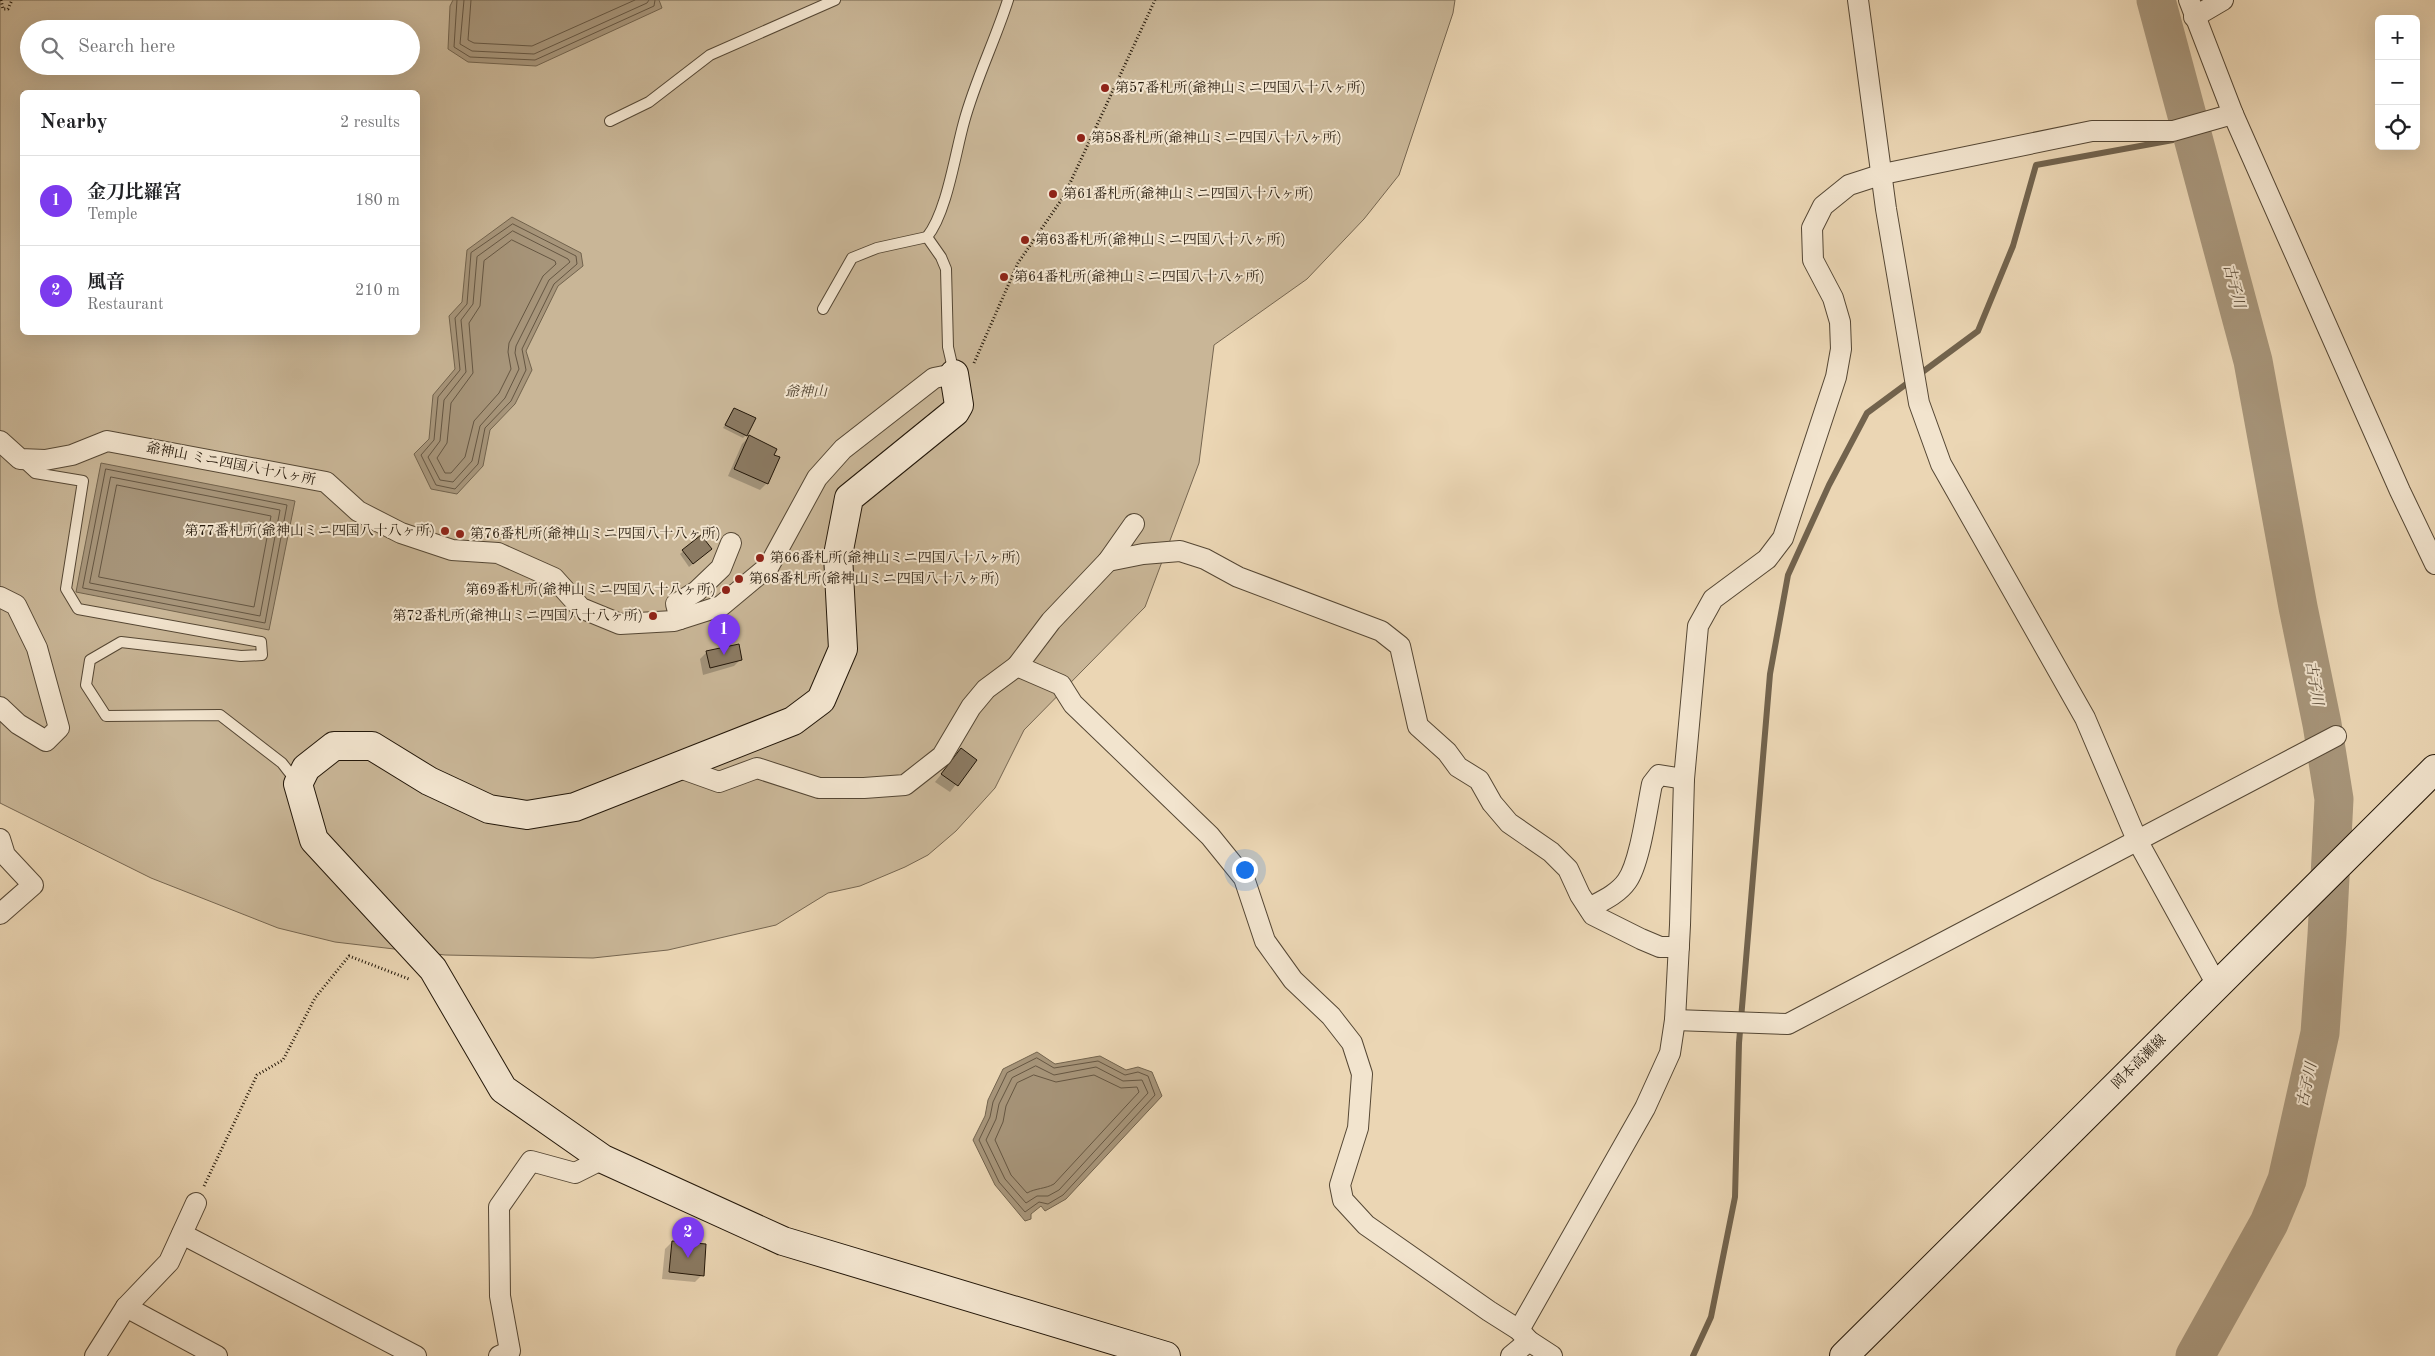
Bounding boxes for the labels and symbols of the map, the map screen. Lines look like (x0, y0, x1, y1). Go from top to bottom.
place label: 第57番札所(爺神山ミニ四国八十八ヶ所) (1115, 80, 1366, 95)
marker: 第57番札所(爺神山ミニ四国八十八ヶ所) (1099, 82, 1111, 94)
place label: 第58番札所(爺神山ミニ四国八十八ヶ所) (1091, 130, 1342, 145)
marker: 第58番札所(爺神山ミニ四国八十八ヶ所) (1075, 132, 1087, 144)
place label: 第61番札所(爺神山ミニ四国八十八ヶ所) (1063, 186, 1314, 201)
marker: 第61番札所(爺神山ミニ四国八十八ヶ所) (1047, 188, 1059, 200)
place label: 第63番札所(爺神山ミニ四国八十八ヶ所) (1035, 232, 1286, 247)
marker: 第63番札所(爺神山ミニ四国八十八ヶ所) (1019, 234, 1031, 246)
water label: 古子川 (2220, 262, 2249, 312)
place label: 第64番札所(爺神山ミニ四国八十八ヶ所) (1014, 269, 1265, 284)
marker: 第64番札所(爺神山ミニ四国八十八ヶ所) (998, 271, 1010, 283)
park label: 爺神山 (785, 384, 828, 399)
street label: 爺神山 ミニ四国八十八ヶ所 (145, 440, 317, 487)
place label: 第77番札所(爺神山ミニ四国八十八ヶ所) (184, 523, 435, 538)
marker: 第77番札所(爺神山ミニ四国八十八ヶ所) (439, 525, 451, 537)
place label: 第76番札所(爺神山ミニ四国八十八ヶ所) (470, 526, 721, 541)
marker: 第76番札所(爺神山ミニ四国八十八ヶ所) (454, 528, 466, 540)
place label: 第66番札所(爺神山ミニ四国八十八ヶ所) (770, 550, 1021, 565)
marker: 第66番札所(爺神山ミニ四国八十八ヶ所) (754, 552, 766, 564)
place label: 第68番札所(爺神山ミニ四国八十八ヶ所) (749, 571, 1000, 586)
marker: 第68番札所(爺神山ミニ四国八十八ヶ所) (733, 573, 745, 585)
place label: 第69番札所(爺神山ミニ四国八十八ヶ所) (465, 582, 716, 597)
marker: 第69番札所(爺神山ミニ四国八十八ヶ所) (720, 584, 732, 596)
place label: 第72番札所(爺神山ミニ四国八十八ヶ所) (392, 608, 643, 623)
marker: 第72番札所(爺神山ミニ四国八十八ヶ所) (647, 610, 659, 622)
pin: 1 (708, 614, 740, 655)
water label: 古子川 (2302, 659, 2327, 708)
your location (1232, 857, 1258, 883)
street label: 岡本高瀬線 (2109, 1032, 2169, 1092)
water label: 古子川 (2294, 1059, 2320, 1109)
pin: 2 (672, 1217, 704, 1258)

